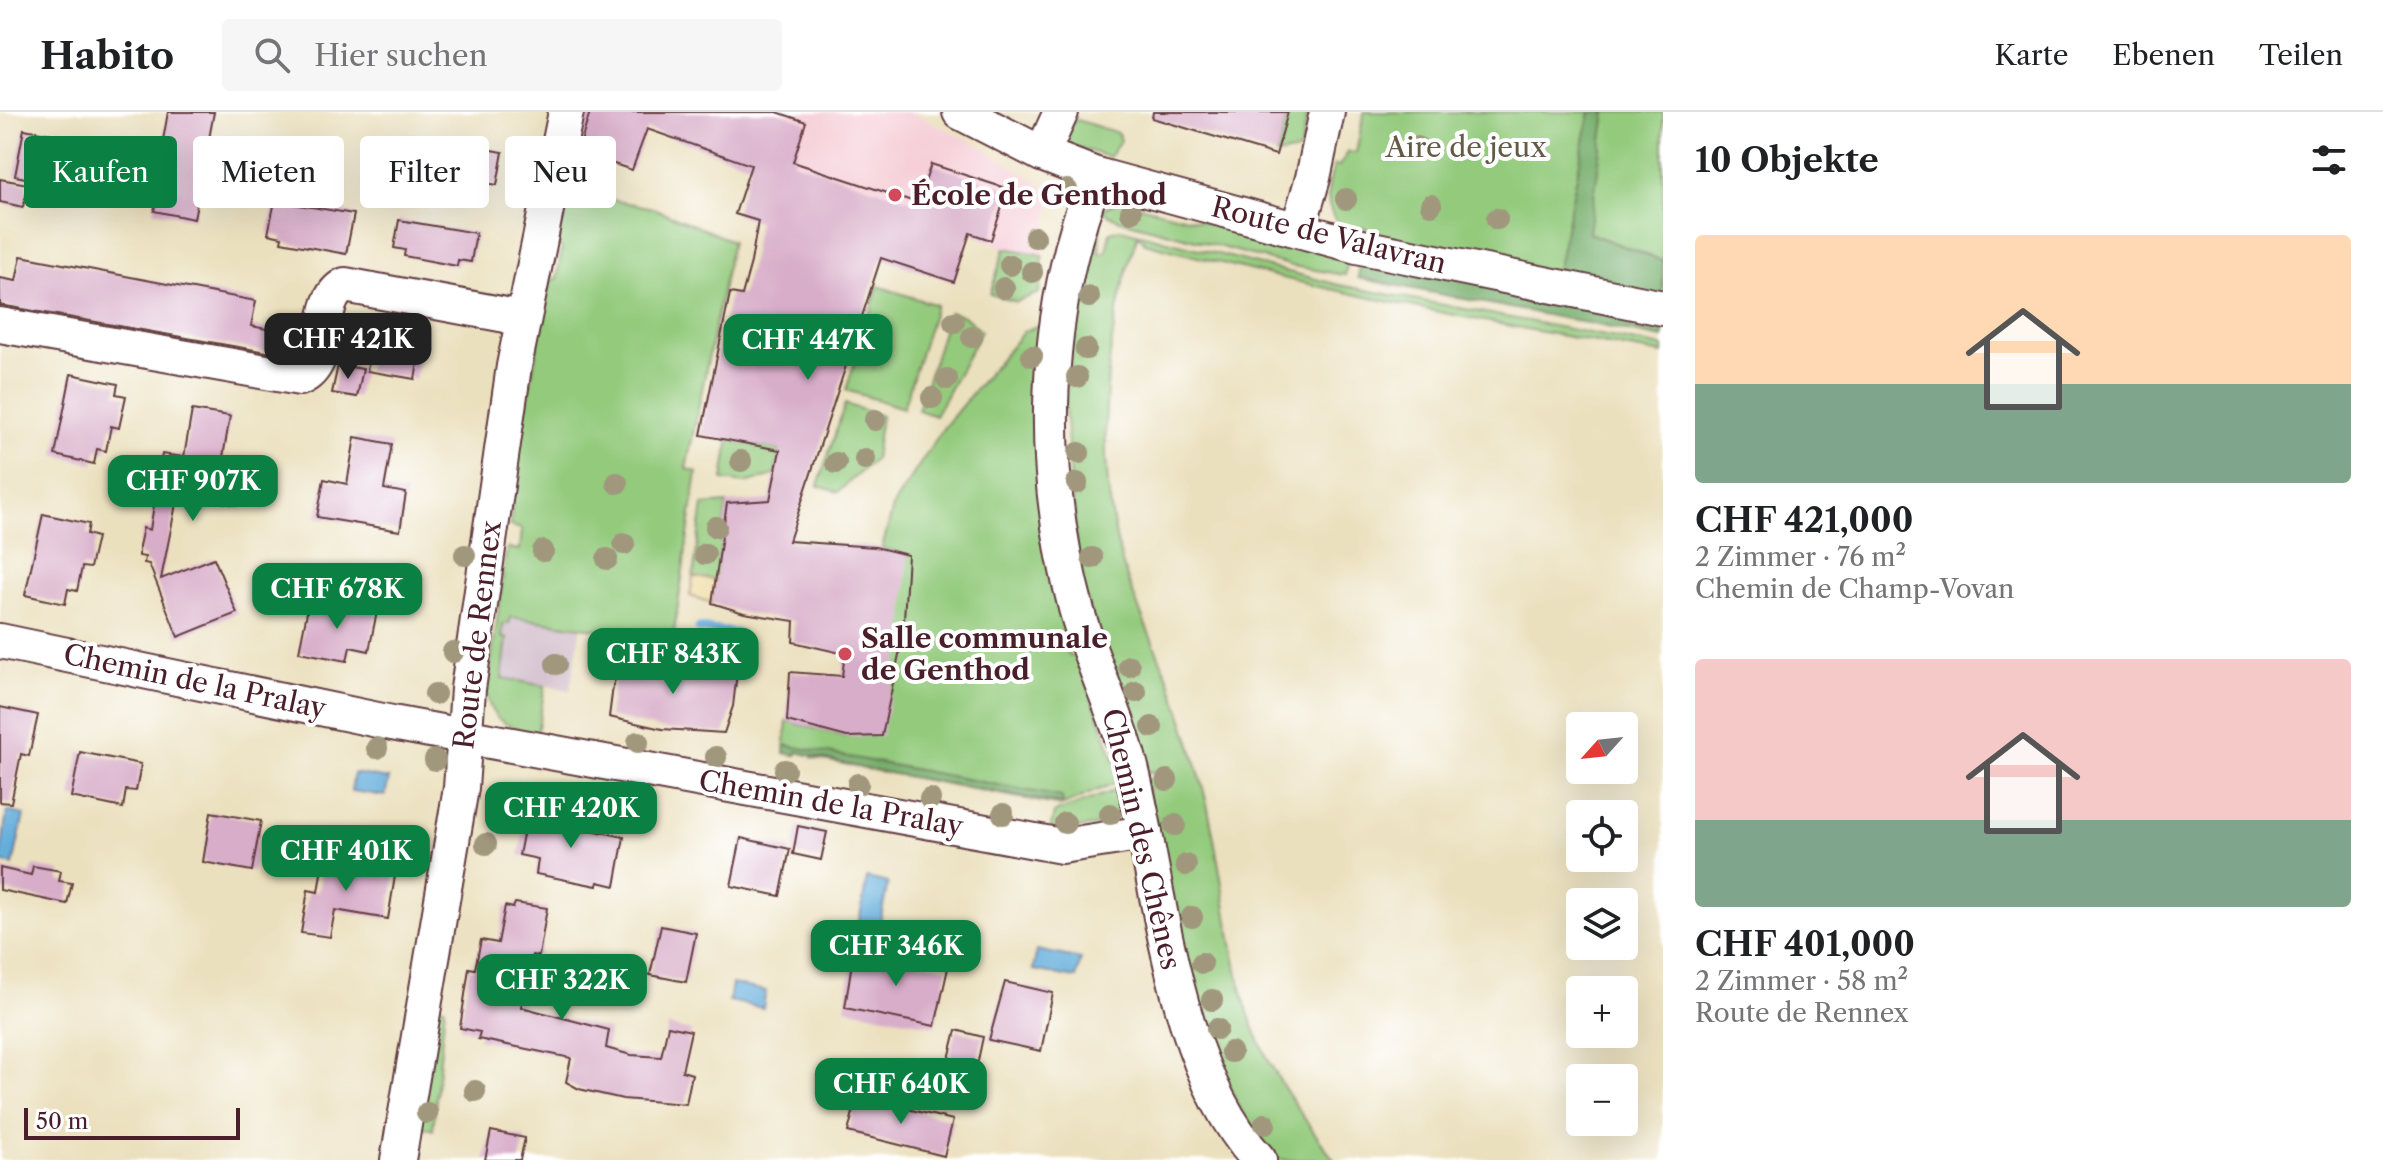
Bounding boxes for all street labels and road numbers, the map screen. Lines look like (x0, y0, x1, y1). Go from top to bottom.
street label: Route de Valavran (1208, 189, 1450, 281)
street label: Route de Rennex (446, 518, 508, 751)
street label: Chemin de la Pralay (61, 637, 330, 726)
street label: Chemin des Chênes (1095, 705, 1189, 973)
street label: Chemin de la Pralay (696, 763, 966, 843)

